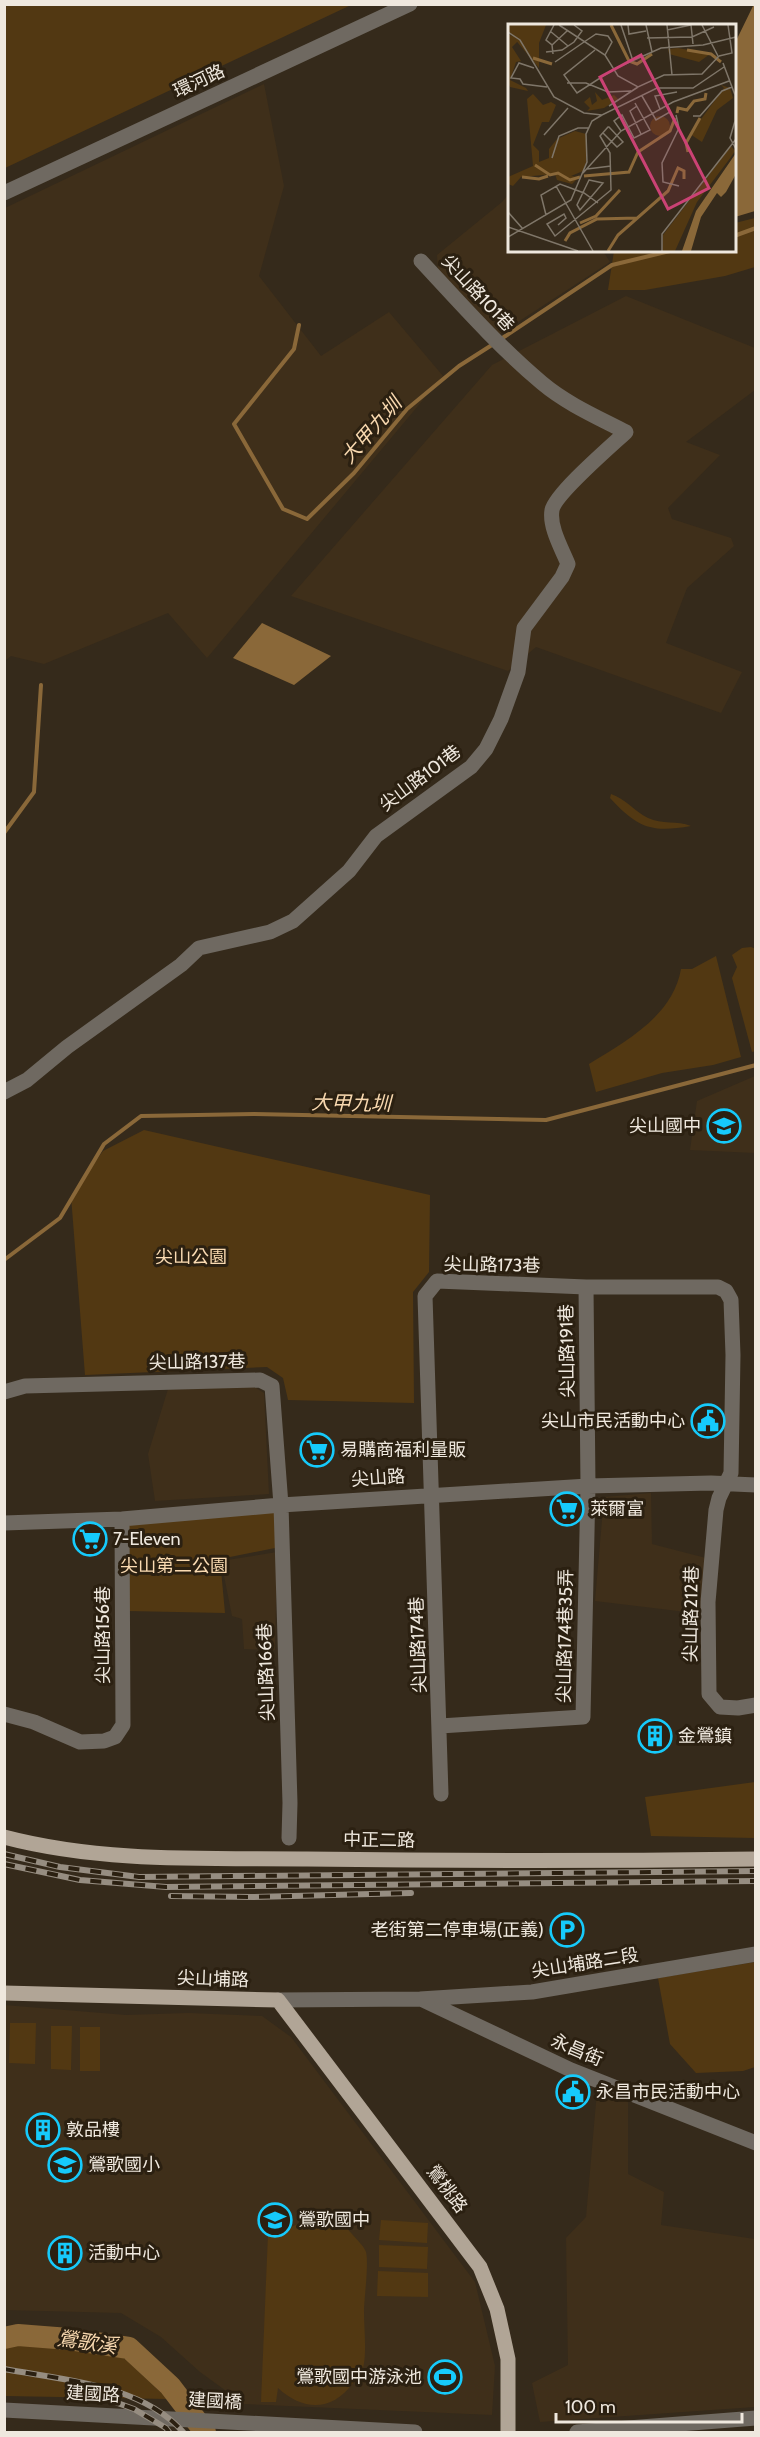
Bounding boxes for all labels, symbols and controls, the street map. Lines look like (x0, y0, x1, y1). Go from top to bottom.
inset map (508, 24, 736, 252)
street label: 環河路 (170, 60, 228, 102)
street label: 尖山路101巷 (437, 250, 519, 336)
water label: 大甲九圳 (336, 390, 408, 468)
street label: 尖山路101巷 (375, 740, 465, 816)
water label: 大甲九圳 (311, 1090, 394, 1116)
school or university icon: 尖山國中 (706, 1108, 742, 1144)
place label: 尖山國中 (629, 1115, 701, 1137)
park label: 尖山公園 (155, 1246, 227, 1268)
street label: 尖山路173巷 (443, 1253, 541, 1277)
street label: 尖山路191巷 (555, 1304, 579, 1398)
street label: 尖山路137巷 (148, 1350, 246, 1374)
public building icon: 尖山市民活動中心 (690, 1403, 726, 1439)
place label: 尖山市民活動中心 (541, 1410, 685, 1432)
supermarket icon: 易購商福利量販 (299, 1432, 335, 1468)
place label: 易購商福利量販 (340, 1439, 466, 1461)
street label: 尖山路 (350, 1465, 406, 1491)
supermarket icon: 萊爾富 (549, 1491, 585, 1527)
place label: 萊爾富 (590, 1498, 644, 1520)
supermarket icon: 7-Eleven (72, 1521, 108, 1557)
place label: 7-Eleven (113, 1528, 181, 1550)
park label: 尖山第二公園 (120, 1555, 228, 1577)
street label: 尖山路212巷 (679, 1565, 703, 1663)
street label: 尖山路174巷35弄 (553, 1569, 577, 1703)
street label: 尖山路156巷 (92, 1586, 114, 1684)
street label: 尖山路174巷 (405, 1596, 431, 1694)
street label: 尖山路166巷 (253, 1622, 279, 1722)
building icon: 金鶯鎮 (637, 1718, 673, 1754)
place label: 金鶯鎮 (678, 1725, 732, 1747)
street label: 中正二路 (343, 1828, 415, 1852)
parking icon: 老街第二停車場(正義) (549, 1912, 585, 1948)
place label: 老街第二停車場(正義) (371, 1919, 544, 1941)
street label: 尖山埔路二段 (530, 1944, 640, 1982)
street label: 尖山埔路 (177, 1967, 249, 1991)
street label: 永昌街 (548, 2029, 606, 2071)
public building icon: 永昌市民活動中心 (555, 2074, 591, 2110)
place label: 永昌市民活動中心 (596, 2081, 740, 2103)
building icon: 敦品樓 (25, 2112, 61, 2148)
place label: 敦品樓 (66, 2119, 120, 2141)
school or university icon: 鶯歌國小 (47, 2147, 83, 2183)
place label: 鶯歌國小 (88, 2154, 160, 2176)
street label: 鶯桃路 (422, 2161, 472, 2217)
school or university icon: 鶯歌國中 (257, 2202, 293, 2238)
place label: 鶯歌國中 (298, 2209, 370, 2231)
building icon: 活動中心 (47, 2235, 83, 2271)
place label: 活動中心 (88, 2242, 160, 2264)
water label: 鶯歌溪 (56, 2326, 121, 2358)
sports icon: 鶯歌國中游泳池 (427, 2359, 463, 2395)
place label: 鶯歌國中游泳池 (296, 2366, 422, 2388)
street label: 建國路 (65, 2382, 121, 2406)
scale bar (556, 2386, 742, 2424)
street label: 建國橋 (187, 2389, 243, 2413)
text: 100 m (565, 2396, 616, 2418)

